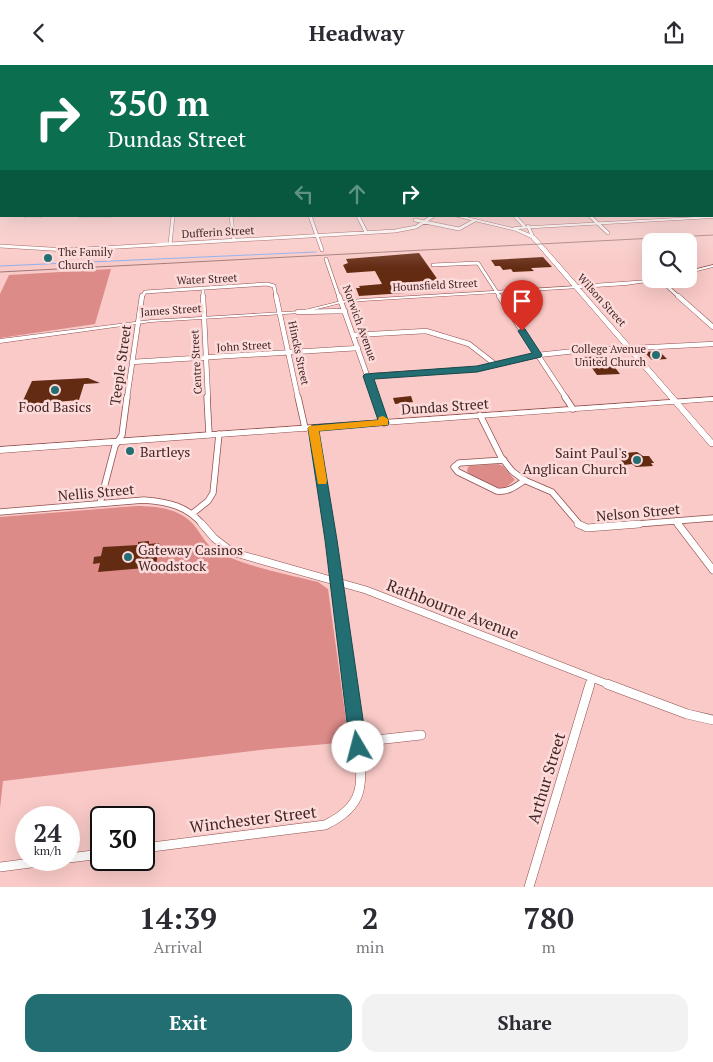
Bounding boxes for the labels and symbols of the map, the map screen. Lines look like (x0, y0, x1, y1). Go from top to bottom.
street label: Dufferin Street (181, 223, 255, 241)
place label: The Family Church (58, 245, 113, 272)
marker: The Family Church (42, 252, 54, 264)
street label: Water Street (176, 270, 238, 288)
street label: Wilson Street (575, 271, 629, 329)
street label: Hounsfield Street (392, 276, 478, 294)
pin (501, 280, 543, 331)
street label: Norwich Avenue (340, 283, 380, 363)
street label: James Street (140, 301, 202, 319)
street label: Hincks Street (285, 320, 313, 386)
street label: Teeple Street (105, 322, 135, 407)
street label: Centre Street (187, 329, 205, 395)
street label: John Street (216, 338, 272, 354)
place label: College Avenue United Church (571, 342, 647, 369)
marker: College Avenue United Church (650, 349, 662, 361)
marker: Food Basics (49, 384, 61, 396)
street label: Dundas Street (400, 393, 490, 419)
place label: Food Basics (19, 397, 91, 416)
place label: Bartleys (140, 442, 190, 461)
place label: Saint Paul's Anglican Church (523, 443, 627, 478)
marker: Bartleys (124, 445, 136, 457)
marker: Saint Paul's Anglican Church (631, 454, 643, 466)
street label: Nellis Street (57, 479, 136, 505)
street label: Nelson Street (595, 499, 682, 525)
place label: Gateway Casinos Woodstock (138, 540, 243, 575)
marker: Gateway Casinos Woodstock (122, 551, 134, 563)
street label: Rathbourne Avenue (384, 574, 522, 644)
position arrow (331, 720, 383, 772)
street label: Arthur Street (522, 730, 570, 826)
street label: Winchester Street (188, 800, 318, 838)
speed limit sign: 30 (90, 806, 155, 871)

